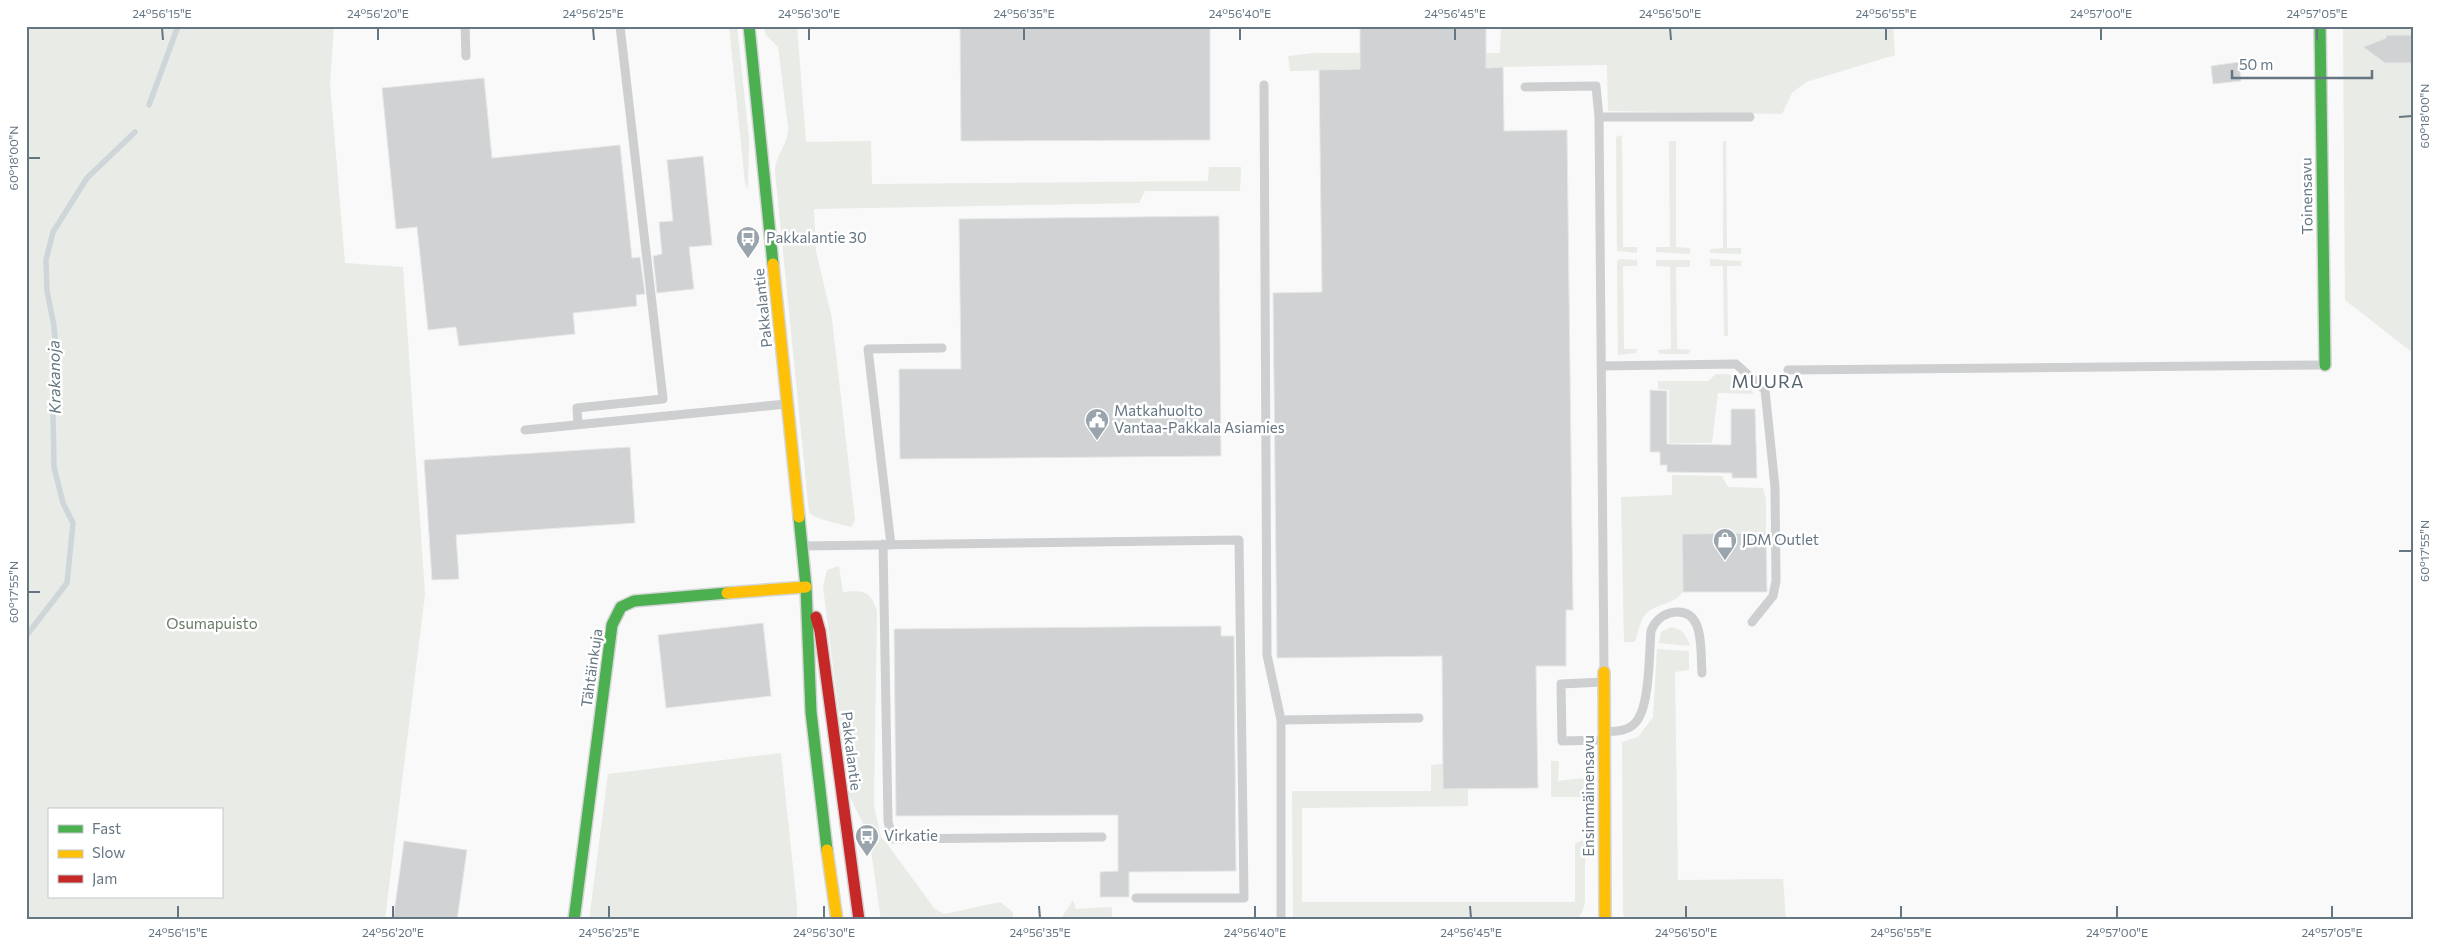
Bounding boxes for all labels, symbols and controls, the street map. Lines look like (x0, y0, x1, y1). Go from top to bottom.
text: 24°56'15"E (132, 6, 192, 20)
text: 24°56'20"E (347, 6, 409, 20)
text: 24°56'25"E (563, 6, 624, 20)
text: 24°56'30"E (778, 6, 840, 20)
text: 24°56'35"E (993, 6, 1055, 20)
text: 24°56'40"E (1209, 6, 1271, 20)
text: 24°56'45"E (1424, 6, 1486, 20)
text: 24°56'50"E (1639, 6, 1701, 20)
text: 24°56'55"E (1855, 6, 1917, 20)
text: 24°57'00"E (2070, 6, 2132, 20)
text: 24°57'05"E (2286, 6, 2348, 20)
scale bar (2232, 48, 2372, 80)
text: 50 m (2239, 55, 2273, 73)
text: 60°18'00"N (2417, 84, 2431, 148)
text: 60°18'00"N (6, 126, 20, 190)
street label: Toinensavu (2296, 157, 2316, 235)
bus stop icon: Pakkalantie 30 (735, 225, 761, 259)
place label: Pakkalantie 30 (766, 228, 867, 246)
street label: Pakkalantie (749, 268, 775, 349)
water label: Krakanoja (43, 340, 64, 414)
district label: MUURA (1732, 370, 1804, 392)
place label: Matkahuolto Vantaa-Pakkala Asiamies (1114, 401, 1285, 436)
public building icon: Matkahuolto Vantaa-Pakkala Asiamies (1084, 407, 1110, 441)
text: 60°17'55"N (2417, 520, 2431, 582)
shop icon: JDM Outlet (1712, 527, 1738, 561)
place label: JDM Outlet (1742, 530, 1819, 548)
text: 60°17'55"N (6, 561, 20, 623)
park label: Osumapuisto (166, 614, 258, 632)
street label: Tähtäinkuja (577, 627, 605, 708)
street label: Pakkalantie (838, 710, 866, 792)
street label: Ensimmäinensavu (1579, 735, 1597, 857)
legend (48, 808, 222, 898)
text: Fast (92, 819, 121, 837)
bus stop icon: Virkatie (854, 823, 880, 857)
place label: Virkatie (884, 826, 938, 844)
text: Slow (92, 843, 125, 861)
text: Jam (92, 869, 117, 887)
text: 24°56'15"E (148, 925, 208, 939)
text: 24°56'20"E (362, 925, 424, 939)
text: 24°56'25"E (579, 925, 640, 939)
text: 24°56'30"E (793, 925, 855, 939)
text: 24°56'35"E (1009, 925, 1071, 939)
text: 24°56'40"E (1224, 925, 1286, 939)
text: 24°56'45"E (1440, 925, 1502, 939)
text: 24°56'50"E (1655, 925, 1717, 939)
text: 24°56'55"E (1870, 925, 1932, 939)
text: 24°57'00"E (2086, 925, 2148, 939)
text: 24°57'05"E (2301, 925, 2363, 939)

